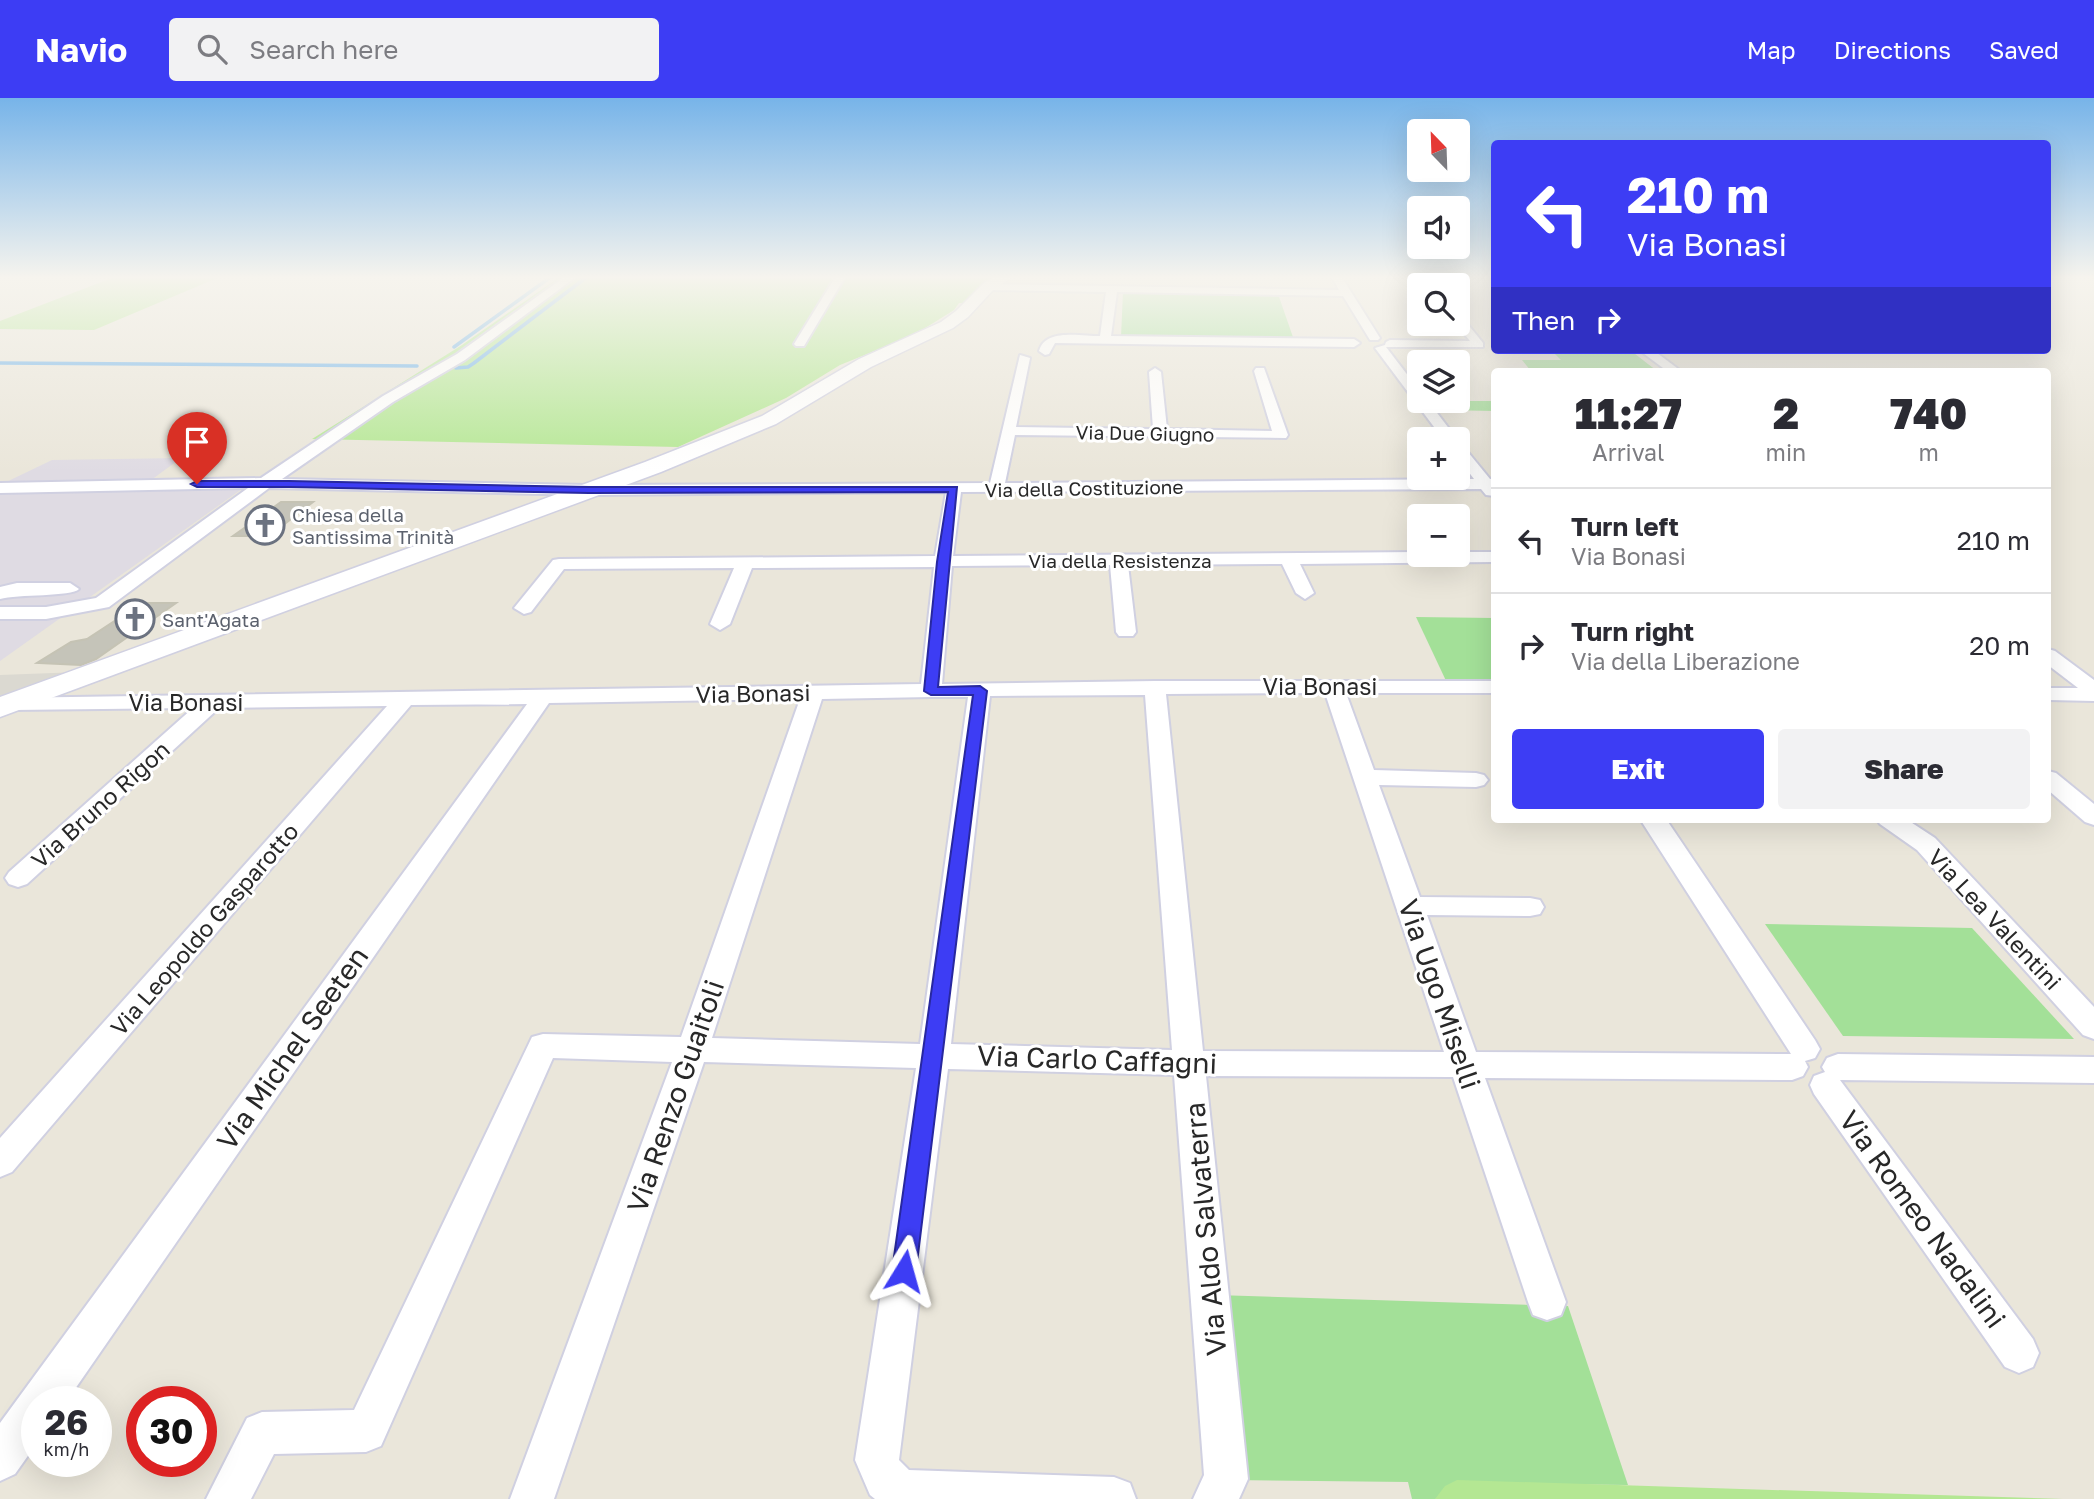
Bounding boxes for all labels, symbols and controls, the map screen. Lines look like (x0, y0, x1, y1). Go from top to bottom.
search box (169, 18, 659, 81)
text: Navio (35, 30, 127, 69)
icon: search (193, 30, 231, 68)
text: Search here (249, 34, 398, 65)
text: Map (1747, 35, 1796, 64)
text: Directions (1834, 35, 1951, 64)
text: Saved (1989, 35, 2059, 64)
north arrow (1407, 119, 1470, 182)
map controls (1407, 119, 1470, 567)
text: 210 m (1627, 165, 1769, 224)
icon: left (1512, 168, 1603, 259)
button: sound (1407, 196, 1470, 259)
text: Via Bonasi (1627, 225, 1787, 263)
button: search (1407, 273, 1470, 336)
icon: right (1589, 301, 1627, 339)
text: Then (1512, 305, 1575, 336)
button: layers (1407, 350, 1470, 413)
text: 11:27 (1575, 388, 1682, 438)
text: 2 (1773, 388, 1799, 438)
text: 740 (1890, 388, 1967, 438)
pin (167, 412, 227, 484)
street label: Via Due Giugno (1075, 420, 1215, 446)
icon: arrive (178, 423, 216, 461)
button: + (1407, 427, 1470, 490)
text: Arrival (1592, 438, 1664, 466)
text: min (1766, 438, 1806, 466)
text: m (1918, 438, 1939, 466)
street label: Via della Costituzione (984, 475, 1184, 501)
place label: Chiesa della Santissima Trinità (292, 503, 454, 548)
church icon: Chiesa della Santissima Trinità (244, 504, 286, 546)
button: − (1407, 504, 1470, 567)
text: Turn left (1571, 511, 1679, 542)
icon: left (1512, 522, 1550, 560)
text: 210 m (1957, 525, 2030, 556)
text: Via Bonasi (1571, 542, 1686, 570)
street label: Via della Resistenza (1028, 549, 1212, 572)
church icon: Sant'Agata (114, 598, 156, 640)
place label: Sant'Agata (162, 608, 260, 631)
text: Turn right (1571, 616, 1694, 647)
icon: right (1512, 627, 1550, 665)
text: 20 m (1969, 630, 2030, 661)
text: Via della Liberazione (1571, 647, 1800, 675)
street label: Via Bonasi (1262, 672, 1378, 700)
street label: Via Bonasi (695, 678, 811, 708)
street label: Via Bonasi (128, 688, 244, 716)
button: Exit (1512, 729, 1764, 809)
button: Share (1778, 729, 2030, 809)
street label: Via Bruno Rigon (25, 735, 175, 873)
street label: Via Leopoldo Gasparotto (104, 817, 304, 1041)
street label: Via Lea Valentini (1923, 843, 2067, 995)
street label: Via Ugo Miselli (1392, 895, 1488, 1093)
street label: Via Michel Seeten (210, 940, 374, 1156)
street label: Via Renzo Guaitoli (620, 975, 730, 1217)
street label: Via Carlo Caffagni (976, 1038, 1218, 1080)
street label: Via Aldo Salvaterra (1177, 1101, 1233, 1357)
street label: Via Romeo Nadalini (1833, 1104, 2013, 1334)
position arrow (867, 1234, 941, 1308)
speed limit sign: 30 (126, 1386, 217, 1477)
text: 26 (45, 1401, 88, 1443)
text: km/h (44, 1438, 89, 1460)

